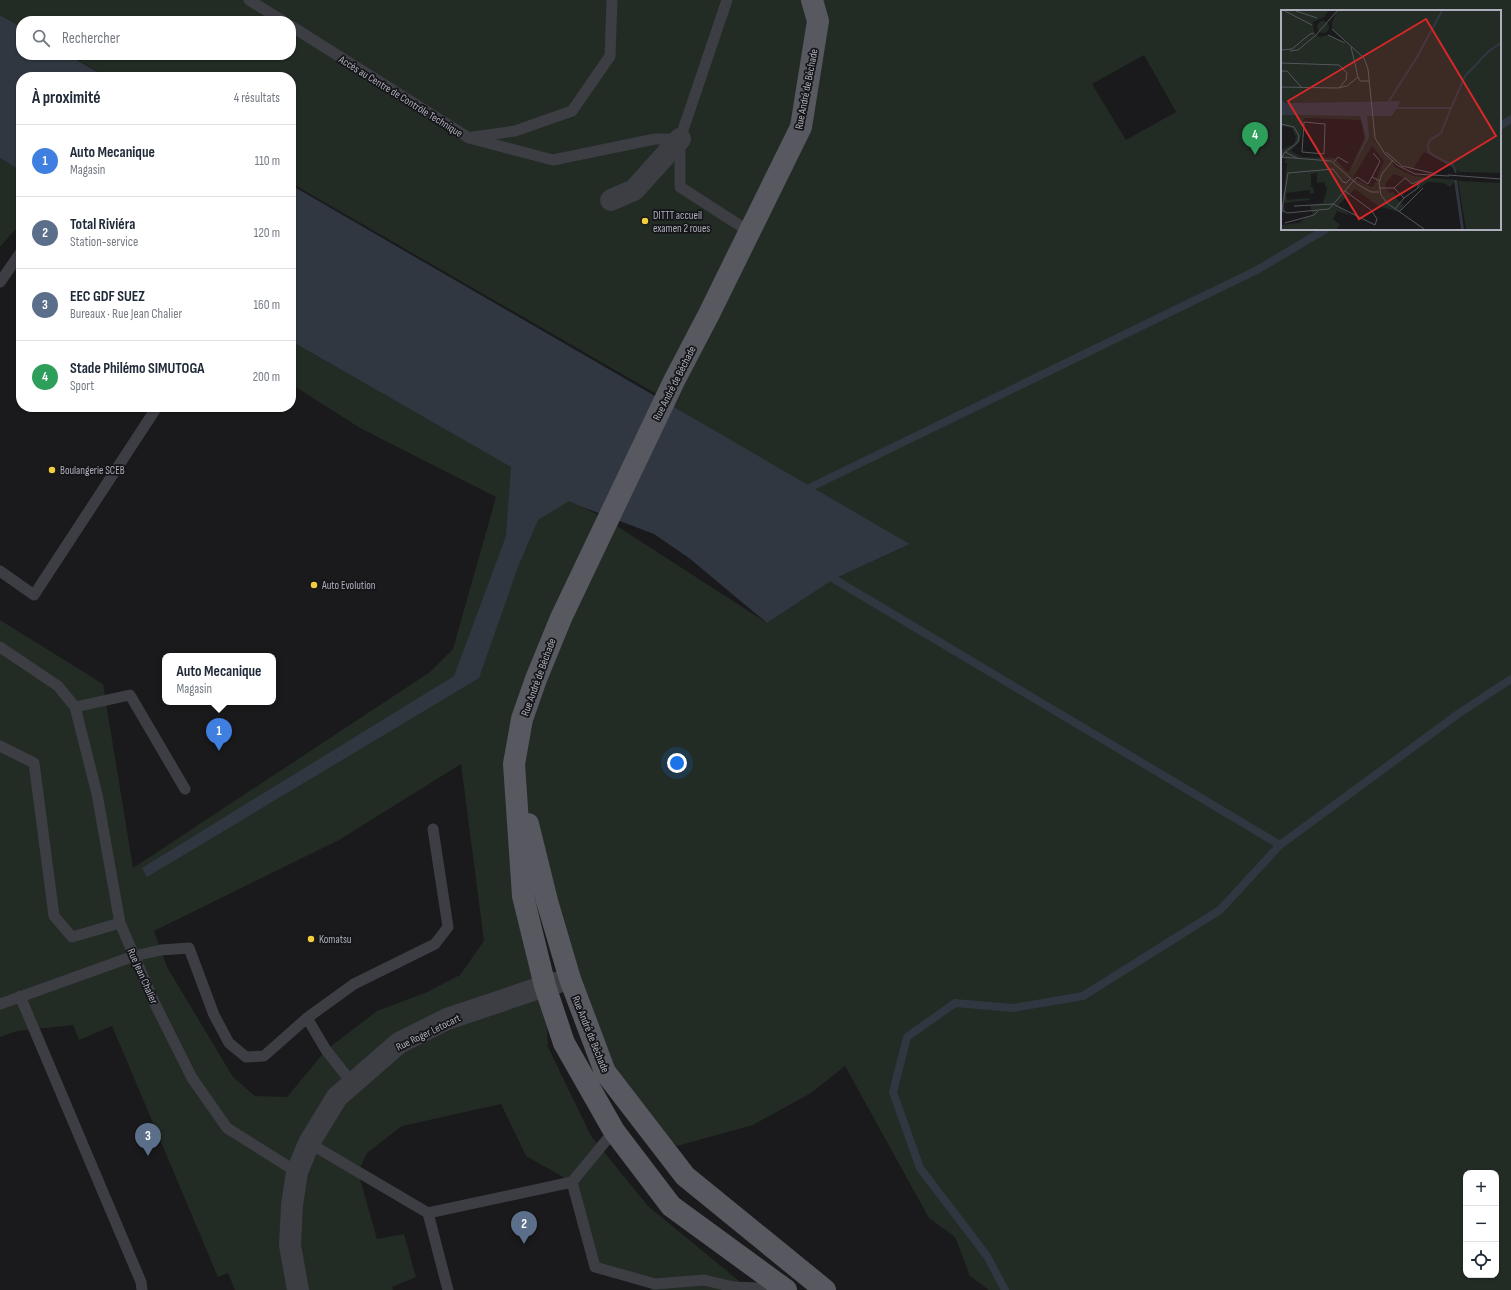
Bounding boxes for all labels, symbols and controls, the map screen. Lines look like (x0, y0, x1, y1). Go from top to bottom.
inset map (1281, 10, 1501, 230)
search box (16, 16, 296, 60)
icon: search (30, 27, 52, 49)
text: Rechercher (62, 29, 120, 48)
street label: Rue André de Béchade (792, 48, 821, 130)
street label: Accès au Centre de Contrôle Technique (336, 52, 465, 140)
text: À proximité (32, 88, 100, 108)
text: 4 résultats (234, 90, 280, 106)
pin: 4 (1242, 122, 1268, 155)
text: Auto Mecanique (70, 143, 155, 162)
text: 1 (42, 153, 48, 169)
text: 110 m (255, 153, 280, 169)
text: Magasin (70, 162, 105, 178)
place label: DITTT accueil examen 2 roues (653, 209, 710, 235)
text: Total Riviéra (70, 215, 135, 234)
marker: DITTT accueil examen 2 roues (640, 216, 650, 226)
text: 2 (42, 225, 48, 241)
text: 120 m (254, 225, 280, 241)
text: Station-service (70, 234, 138, 250)
text: EEC GDF SUEZ (70, 287, 145, 306)
text: 3 (42, 297, 48, 313)
text: 160 m (254, 297, 280, 313)
text: Bureaux · Rue Jean Chalier (70, 306, 182, 322)
street label: Rue André de Béchade (650, 344, 699, 423)
text: Stade Philémo SIMUTOGA (70, 359, 204, 378)
text: 4 (42, 369, 48, 385)
text: 200 m (253, 369, 280, 385)
text: Sport (70, 378, 94, 394)
place label: Boulangerie SCEB (60, 464, 125, 477)
marker: Boulangerie SCEB (47, 465, 57, 475)
place label: Auto Evolution (321, 579, 376, 592)
marker: Auto Evolution (309, 580, 319, 590)
street label: Rue André de Béchade (518, 637, 559, 718)
popup (162, 653, 276, 705)
text: Auto Mecanique (177, 662, 261, 681)
text: Magasin (177, 681, 212, 697)
pin: 1 (206, 718, 232, 751)
your location (667, 753, 687, 773)
place label: Komatsu (319, 933, 352, 946)
marker: Komatsu (306, 934, 316, 944)
street label: Rue Jean Chalier (125, 946, 161, 1006)
street label: Rue André de Béchade (569, 994, 612, 1074)
street label: Rue Roger Letocart (394, 1011, 463, 1054)
pin: 3 (135, 1123, 161, 1156)
map controls (1463, 1170, 1499, 1278)
button: + (1463, 1170, 1499, 1206)
button: − (1463, 1206, 1499, 1242)
pin: 2 (511, 1211, 537, 1244)
button: locate (1463, 1242, 1499, 1278)

